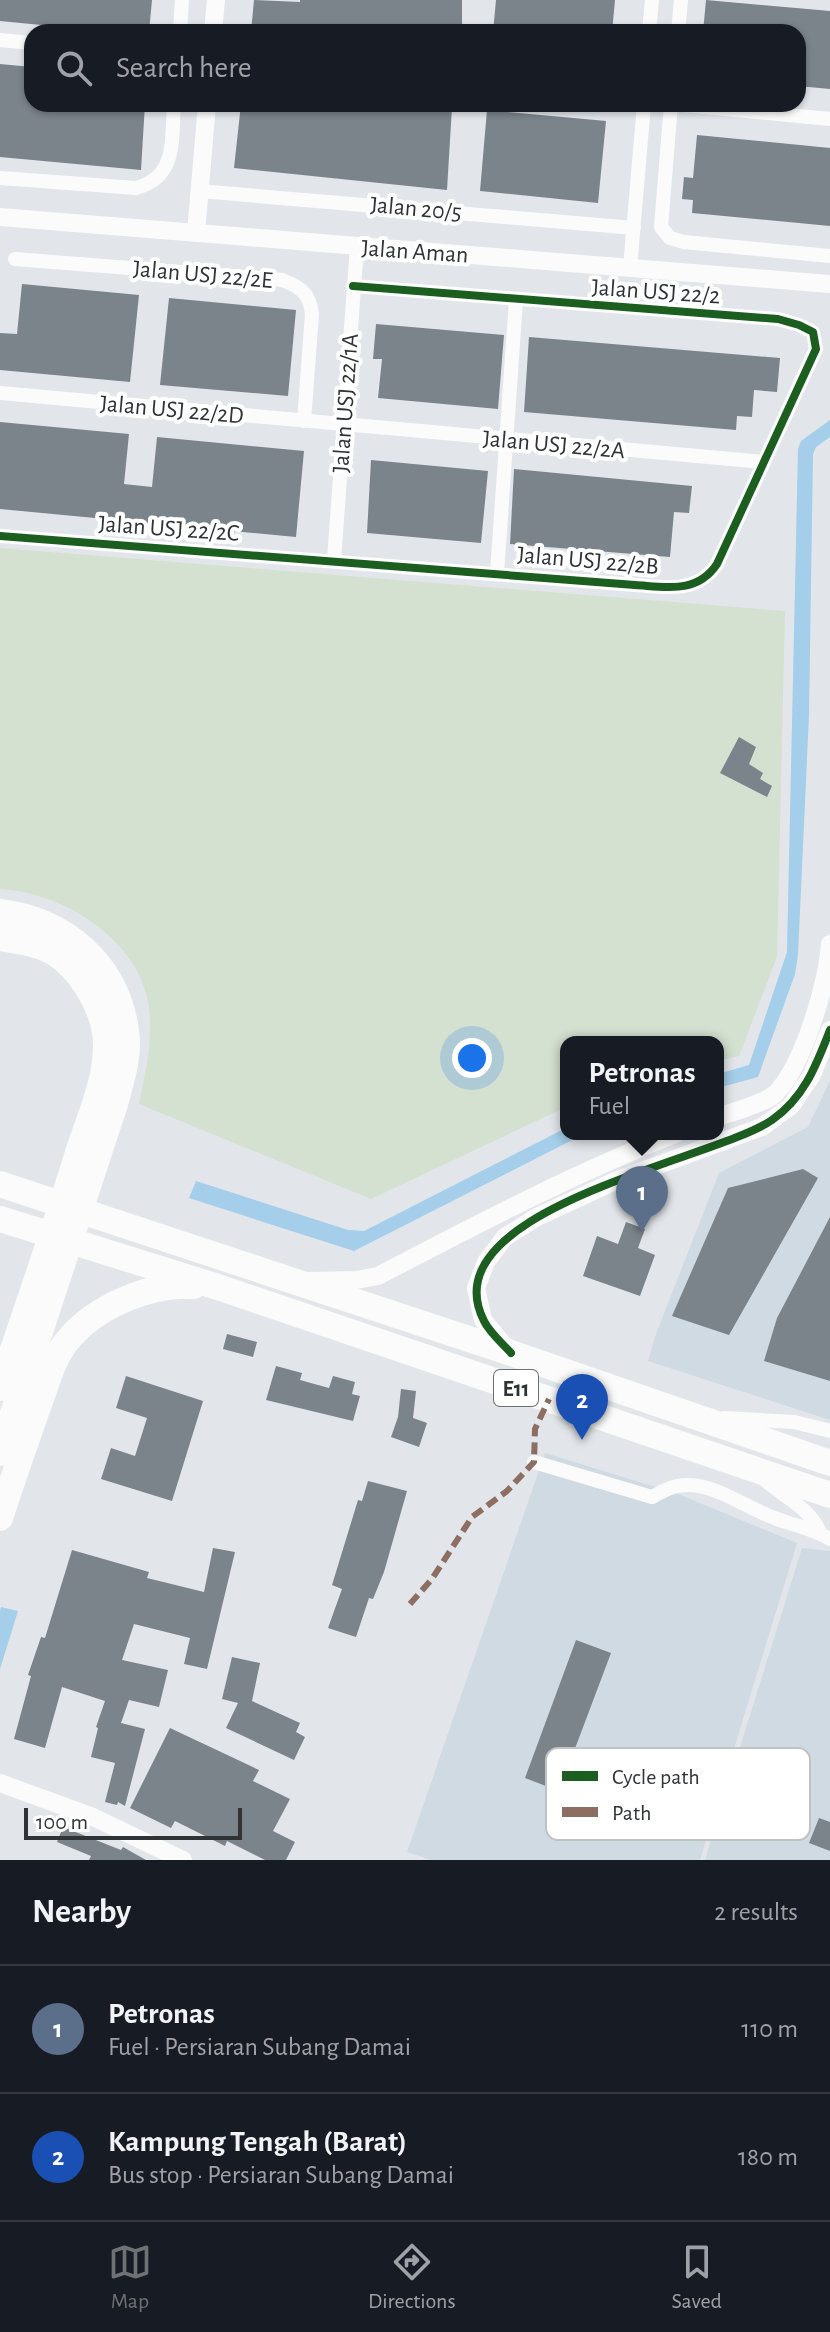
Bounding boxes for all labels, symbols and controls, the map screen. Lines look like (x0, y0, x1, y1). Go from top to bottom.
search box (24, 24, 806, 112)
icon: search (52, 46, 96, 90)
text: Search here (116, 53, 252, 83)
street label: Jalan 20/5 (369, 193, 463, 225)
street label: Jalan Aman (361, 236, 469, 268)
street label: Jalan USJ 22/2E (132, 257, 274, 293)
street label: Jalan USJ 22/2 (591, 276, 721, 308)
street label: Jalan USJ 22/1A (329, 332, 363, 474)
street label: Jalan USJ 22/2D (99, 392, 245, 428)
street label: Jalan USJ 22/2A (482, 427, 626, 463)
street label: Jalan USJ 22/2C (98, 512, 240, 546)
street label: Jalan USJ 22/2B (516, 543, 659, 579)
popup (560, 1036, 724, 1140)
your location (452, 1038, 492, 1078)
text: Petronas (589, 1058, 695, 1088)
text: Fuel (589, 1093, 630, 1119)
pin: 1 (616, 1166, 668, 1232)
road number: E11 (494, 1370, 538, 1406)
pin: 2 (556, 1374, 608, 1440)
legend (546, 1748, 810, 1840)
text: Cycle path (612, 1766, 700, 1788)
text: Path (612, 1802, 652, 1824)
scale bar (24, 1804, 242, 1840)
text: 100 m (36, 1811, 88, 1833)
text: Nearby (32, 1895, 131, 1929)
text: 2 results (714, 1899, 798, 1925)
text: Petronas (108, 1999, 215, 2029)
text: 1 (53, 2016, 63, 2042)
text: 110 m (741, 2016, 798, 2042)
text: Fuel · Persiaran Subang Damai (108, 2034, 411, 2060)
text: Kampung Tengah (Barat) (108, 2127, 407, 2157)
text: 2 (52, 2144, 64, 2170)
text: 180 m (738, 2144, 798, 2170)
text: Bus stop · Persiaran Subang Damai (108, 2162, 454, 2188)
tab: Map (108, 2240, 152, 2314)
tab: Directions (368, 2240, 456, 2314)
tab: Saved (672, 2240, 722, 2314)

